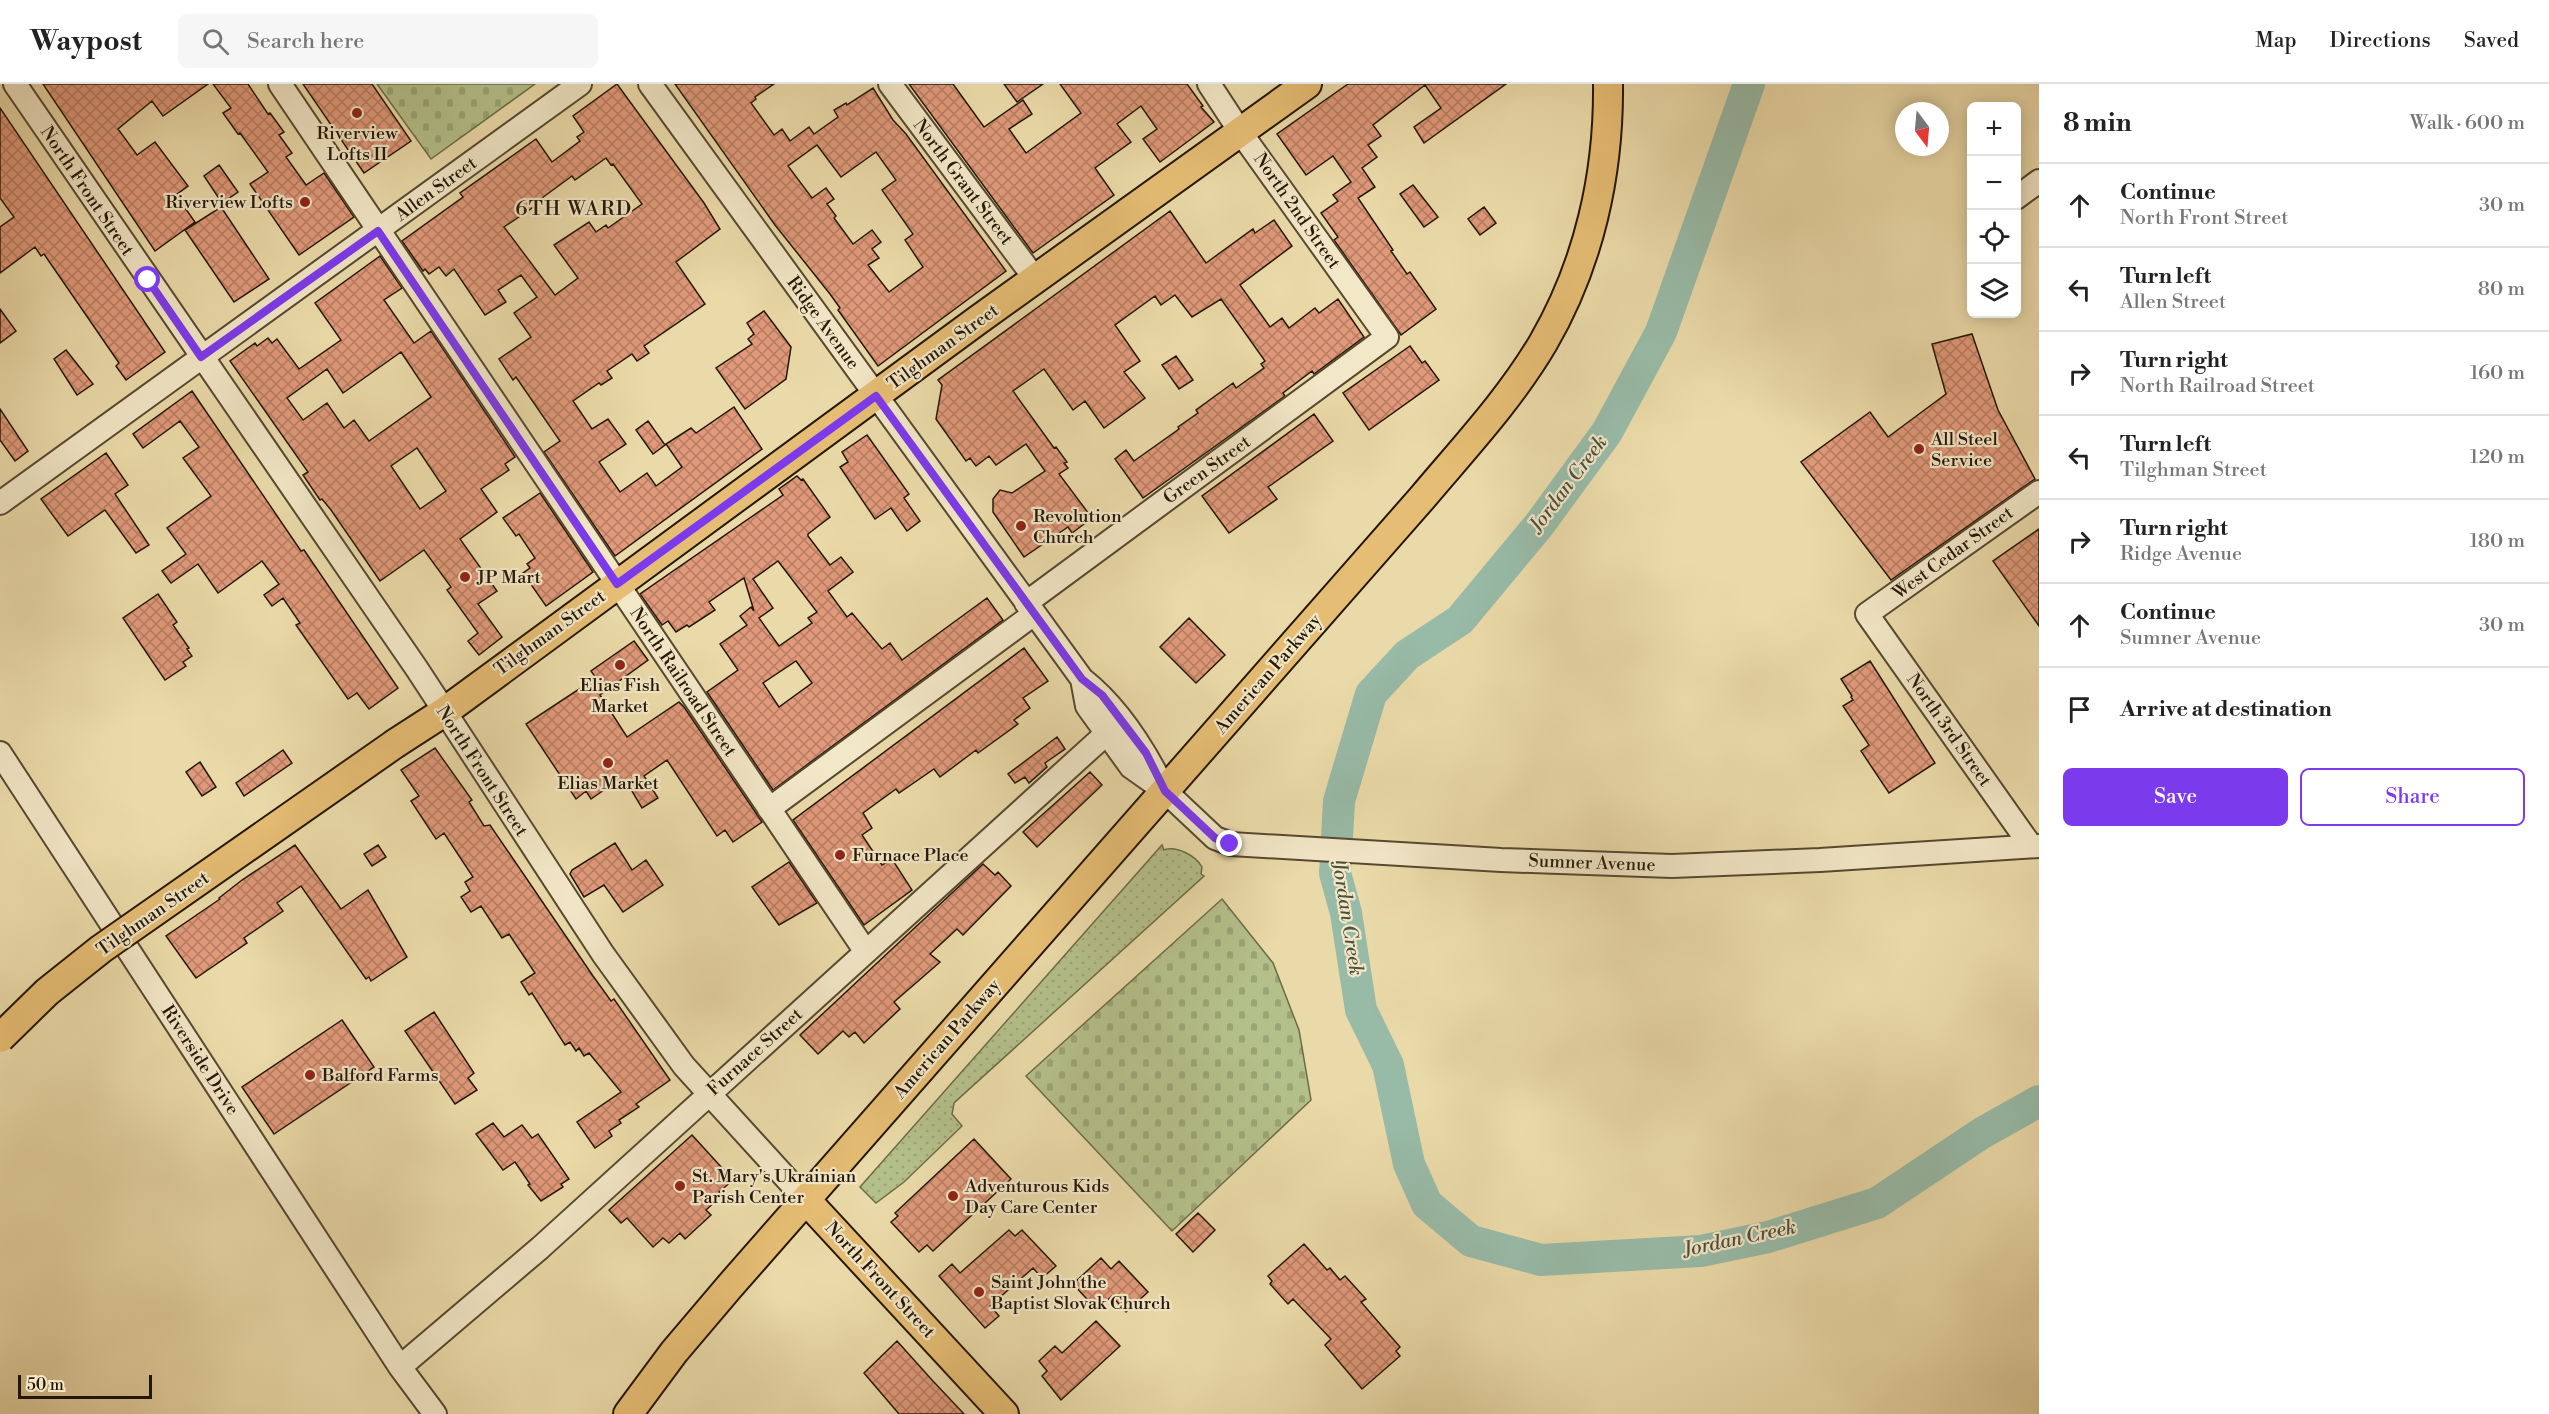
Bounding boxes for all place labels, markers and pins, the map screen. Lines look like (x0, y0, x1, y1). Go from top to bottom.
marker: Riverview Lofts II (350, 106, 364, 120)
place label: Riverview Lofts II (317, 122, 398, 166)
place label: Riverview Lofts (165, 191, 293, 214)
marker: Riverview Lofts (298, 195, 312, 209)
place label: All Steel Service (1930, 428, 1998, 472)
marker: All Steel Service (1912, 442, 1926, 456)
place label: Revolution Church (1033, 505, 1122, 549)
marker: Revolution Church (1014, 519, 1028, 533)
place label: JP Mart (476, 566, 542, 589)
marker: JP Mart (458, 570, 472, 584)
marker: Elias Fish Market (613, 658, 627, 672)
place label: Elias Fish Market (580, 674, 661, 718)
marker: Elias Market (601, 756, 615, 770)
place label: Elias Market (557, 772, 659, 795)
place label: Furnace Place (852, 844, 969, 867)
marker: Furnace Place (833, 848, 847, 862)
place label: Balford Farms (321, 1064, 439, 1087)
marker: Balford Farms (303, 1068, 317, 1082)
place label: St. Mary's Ukrainian Parish Center (692, 1165, 856, 1209)
place label: Adventurous Kids Day Care Center (964, 1175, 1109, 1219)
marker: St. Mary's Ukrainian Parish Center (673, 1179, 687, 1193)
marker: Adventurous Kids Day Care Center (946, 1189, 960, 1203)
place label: Saint John the Baptist Slovak Church (990, 1271, 1171, 1315)
marker: Saint John the Baptist Slovak Church (972, 1285, 986, 1299)

